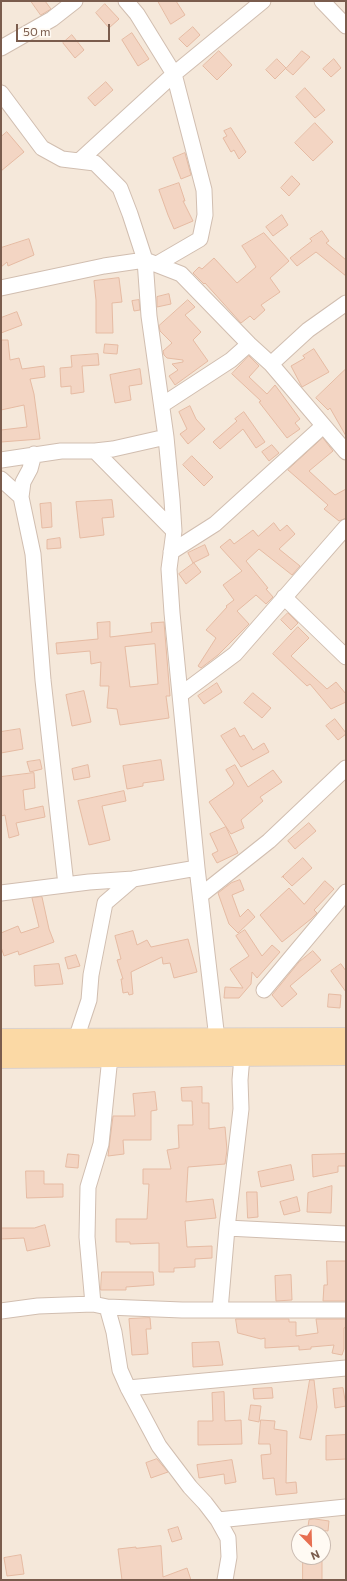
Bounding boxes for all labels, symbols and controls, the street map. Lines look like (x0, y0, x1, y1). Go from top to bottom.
scale bar (18, 16, 112, 42)
text: 50 m (23, 24, 51, 38)
north arrow (291, 1525, 331, 1565)
text: N (309, 1548, 322, 1563)

